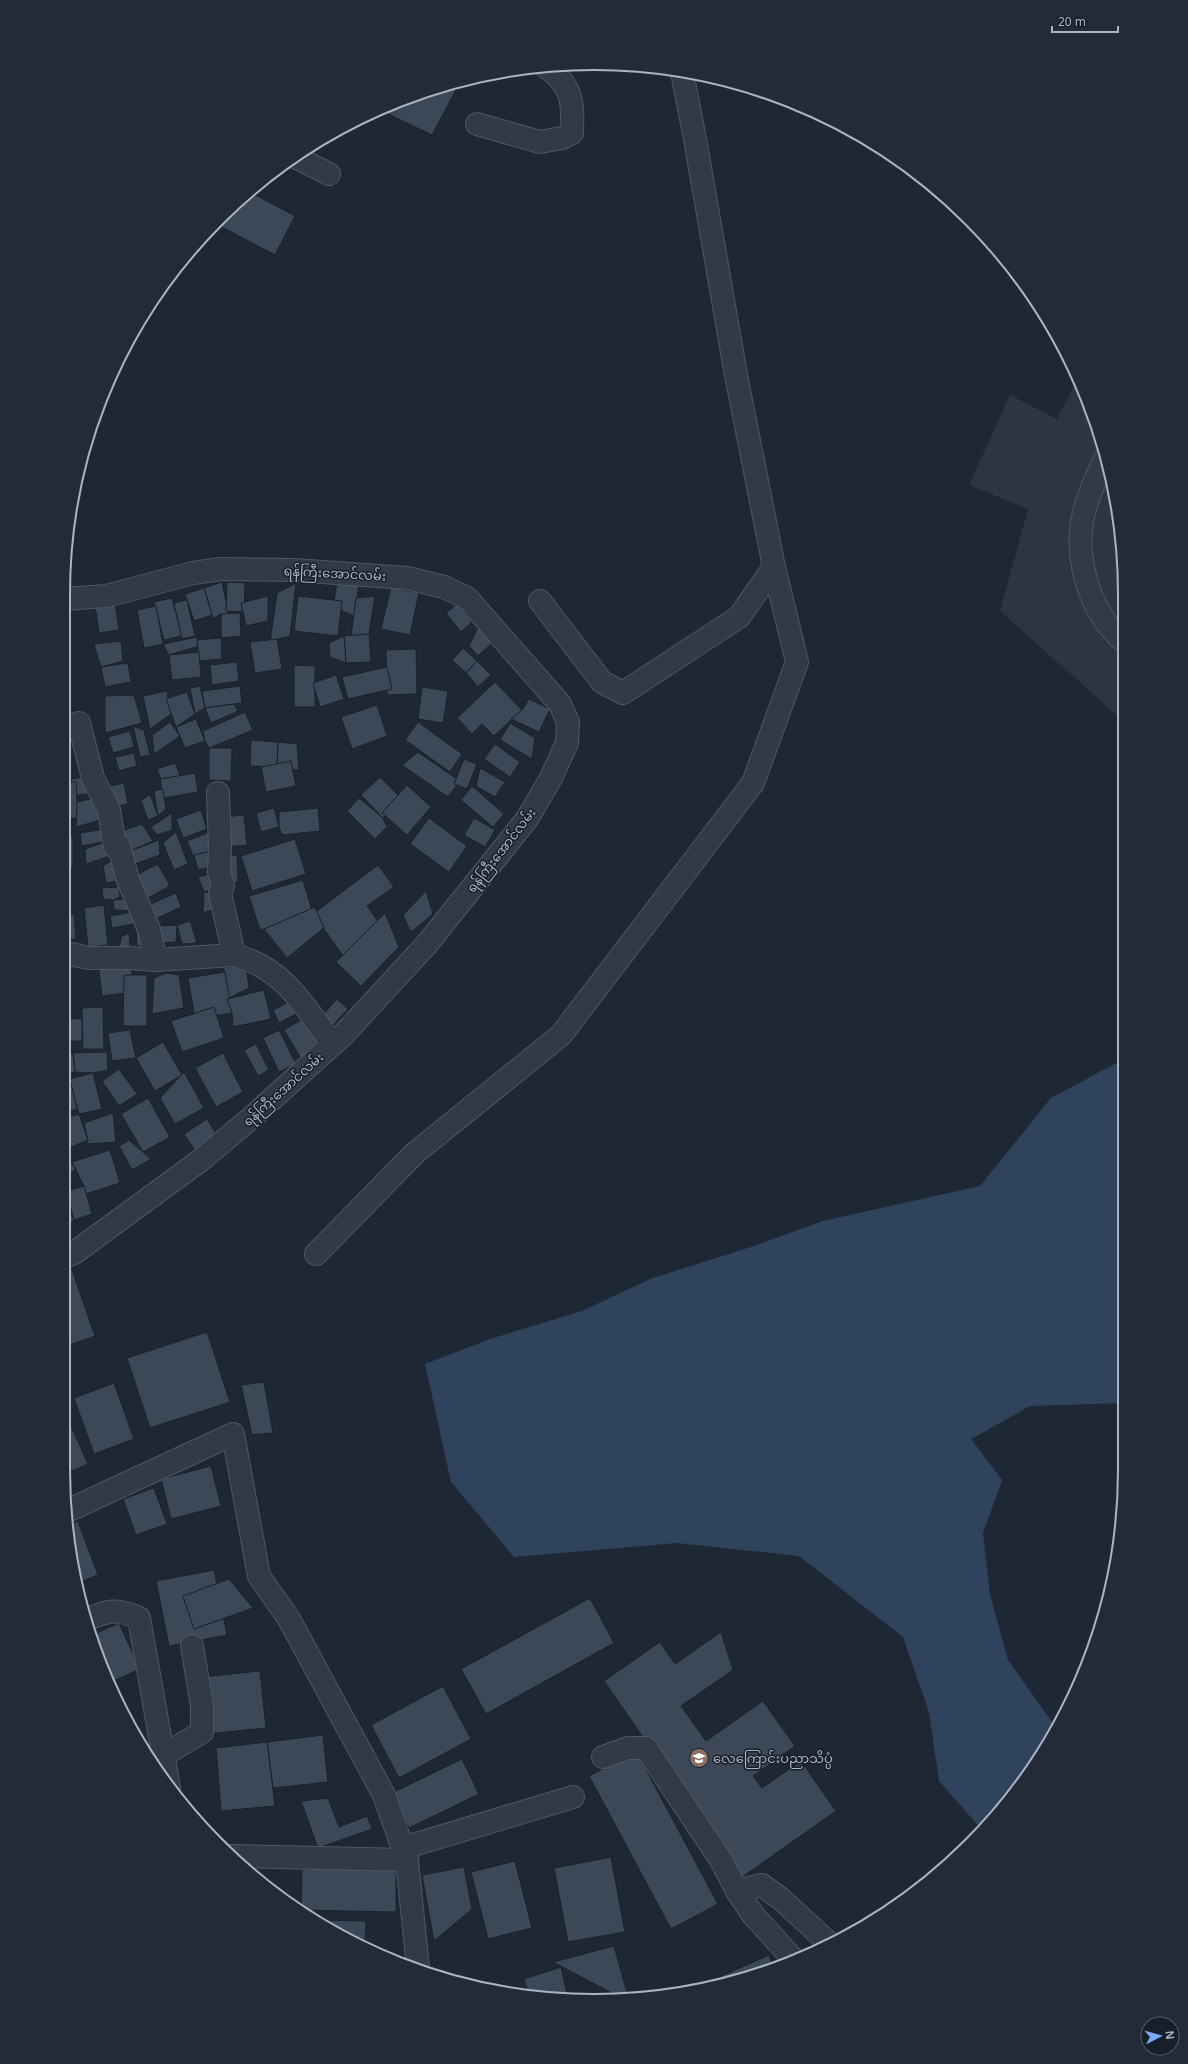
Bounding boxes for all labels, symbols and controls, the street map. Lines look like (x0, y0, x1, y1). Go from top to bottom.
scale bar (1052, 8, 1118, 34)
text: 20 m (1058, 13, 1086, 30)
street label: ရန်ကြီးအောင်လမ်း (283, 561, 387, 587)
street label: ရန်ကြီးအောင်လမ်း (462, 804, 541, 897)
street label: ရန်ကြီးအောင်လမ်း (239, 1048, 329, 1132)
school or university icon: လေကြောင်းပညာသိပ္ပံ (688, 1747, 710, 1769)
place label: လေကြောင်းပညာသိပ္ပံ (713, 1749, 833, 1769)
north arrow (1140, 2016, 1180, 2056)
text: N (1163, 2030, 1178, 2040)

